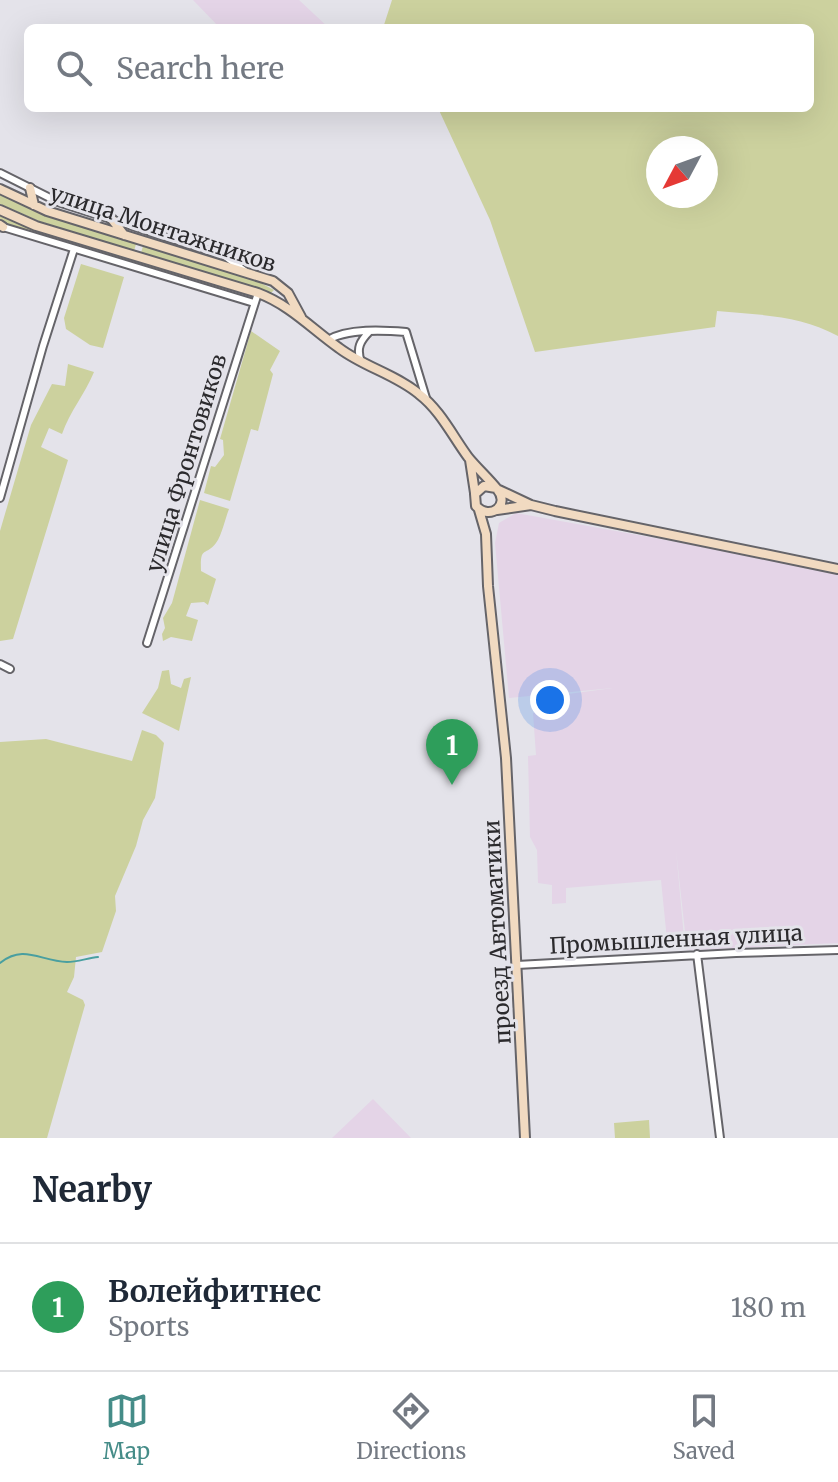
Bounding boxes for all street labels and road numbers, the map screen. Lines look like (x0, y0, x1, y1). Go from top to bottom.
street label: улица Монтажников (46, 178, 280, 278)
street label: улица Фронтовиков (140, 351, 233, 575)
street label: проезд Автоматики (477, 819, 517, 1045)
street label: Промышленная улица (549, 918, 804, 960)

